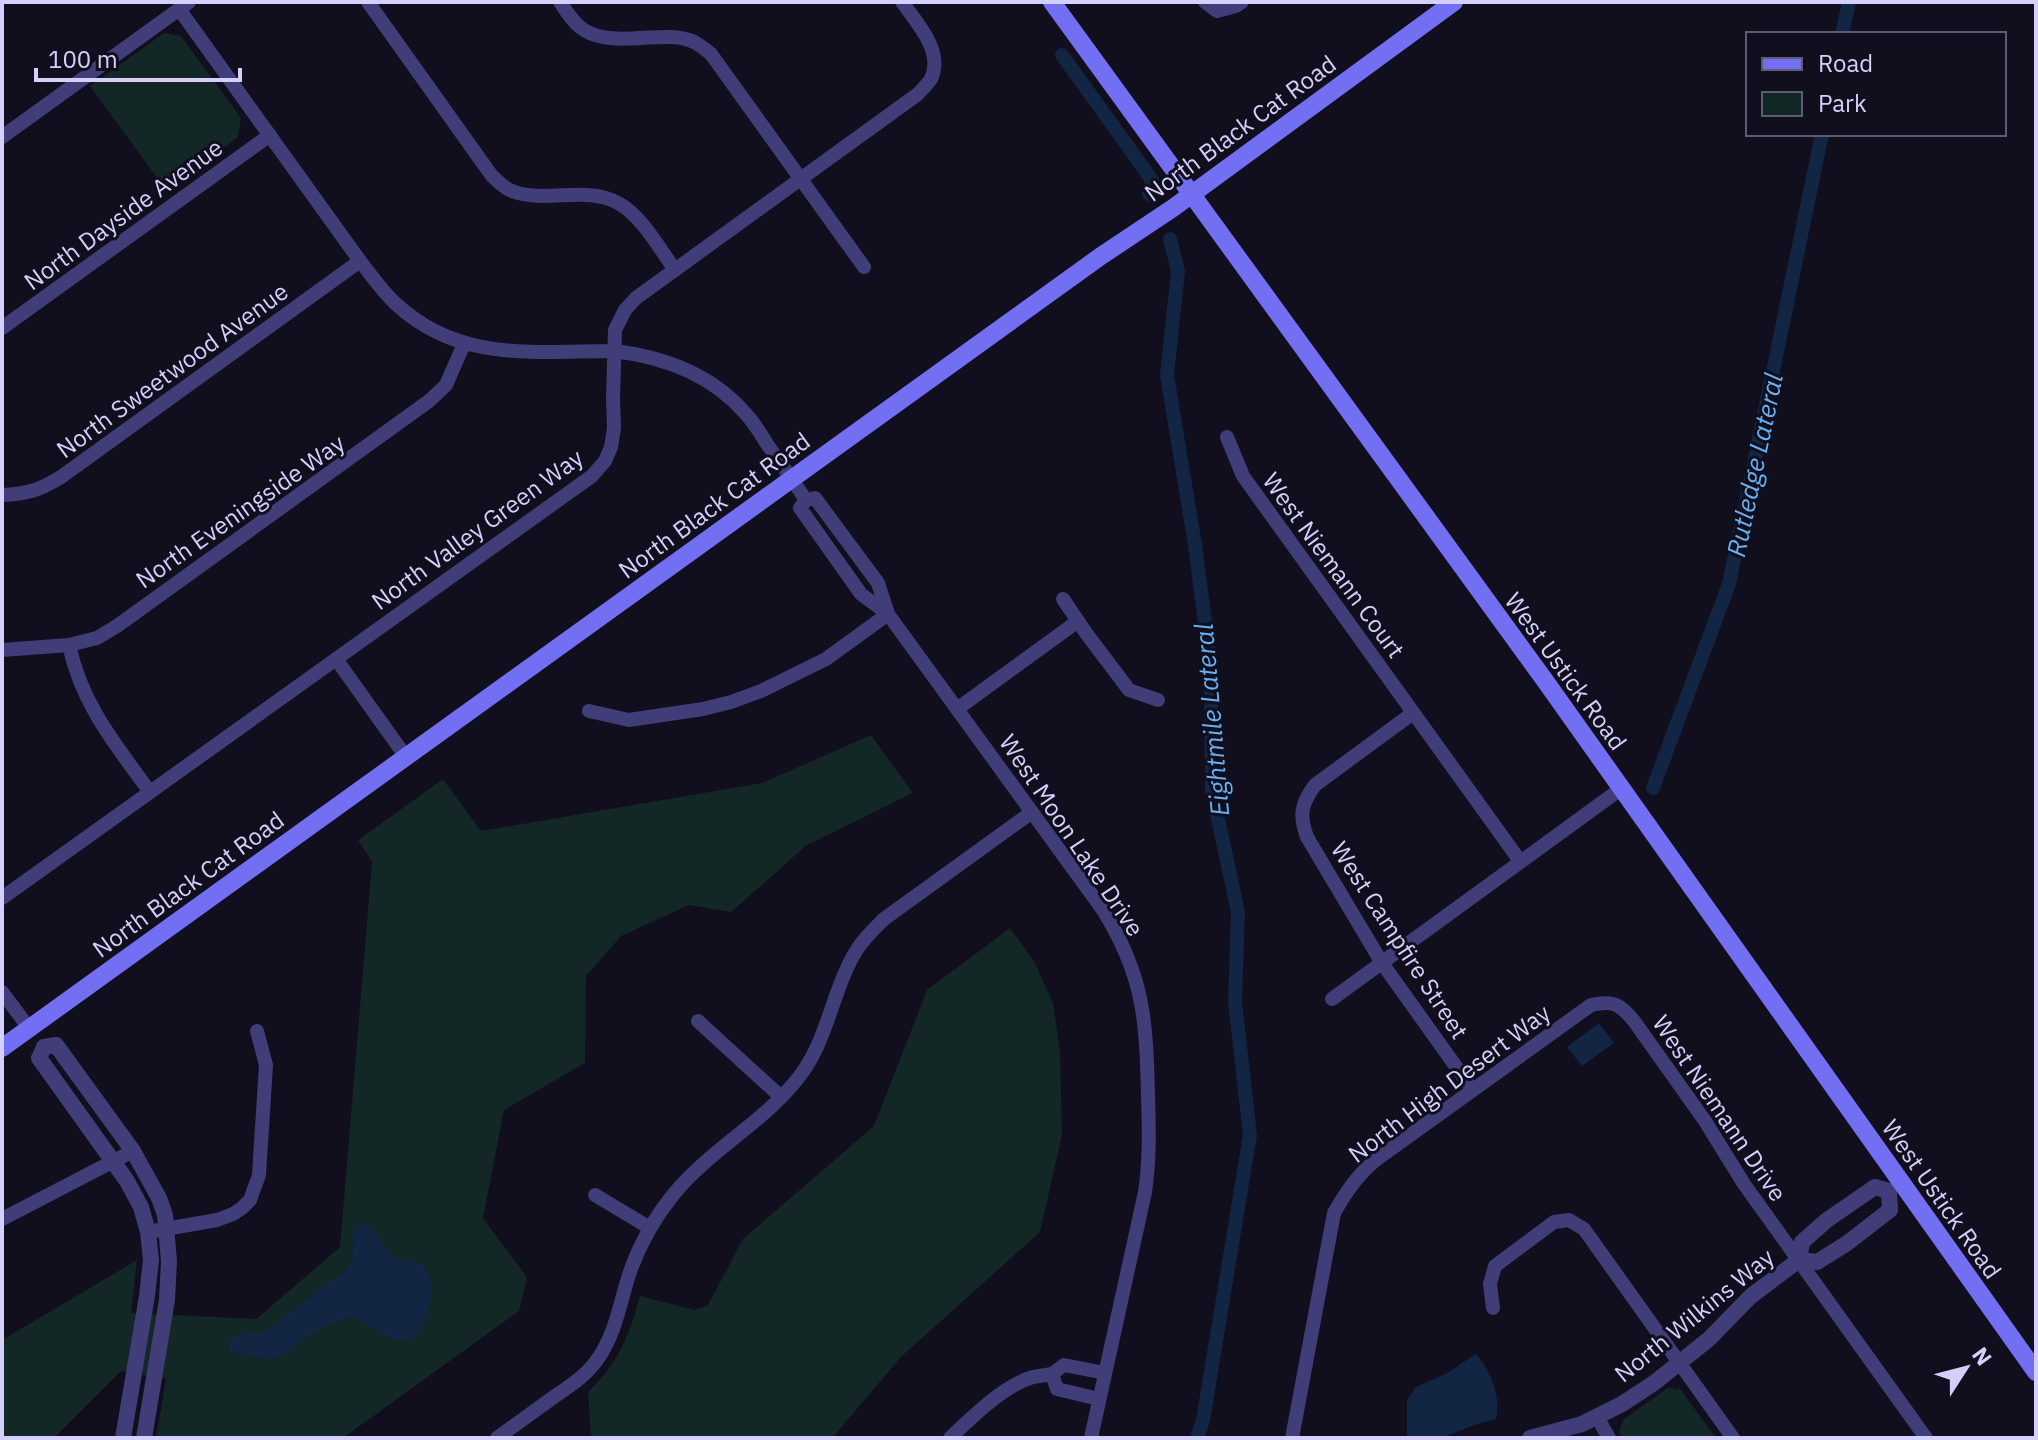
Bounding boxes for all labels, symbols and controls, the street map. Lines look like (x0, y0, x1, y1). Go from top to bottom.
scale bar (36, 32, 240, 82)
legend (1746, 32, 2006, 136)
text: 100 m (48, 43, 118, 75)
text: Road (1818, 47, 1873, 79)
street label: North Black Cat Road (1138, 48, 1342, 208)
text: Park (1818, 87, 1867, 119)
street label: North Dayside Avenue (17, 131, 229, 297)
street label: North Sweetwood Avenue (50, 275, 294, 465)
water label: Rutledge Lateral (1718, 370, 1790, 560)
street label: North Black Cat Road (612, 425, 816, 585)
street label: North Eveningside Way (129, 427, 351, 595)
street label: North Valley Green Way (365, 441, 589, 617)
street label: West Niemann Court (1256, 466, 1412, 664)
street label: West Ustick Road (1498, 586, 1634, 756)
water label: Eightmile Lateral (1186, 622, 1236, 818)
street label: West Moon Lake Drive (992, 728, 1152, 942)
street label: North Black Cat Road (86, 804, 290, 964)
street label: West Campfire Street (1324, 835, 1476, 1045)
street label: North High Desert Way (1342, 997, 1556, 1169)
street label: West Niemann Drive (1646, 1009, 1794, 1207)
street label: West Ustick Road (1875, 1113, 2009, 1285)
street label: North Wilkins Way (1608, 1241, 1780, 1389)
north arrow (1926, 1328, 2006, 1408)
text: N (1966, 1341, 1999, 1371)

